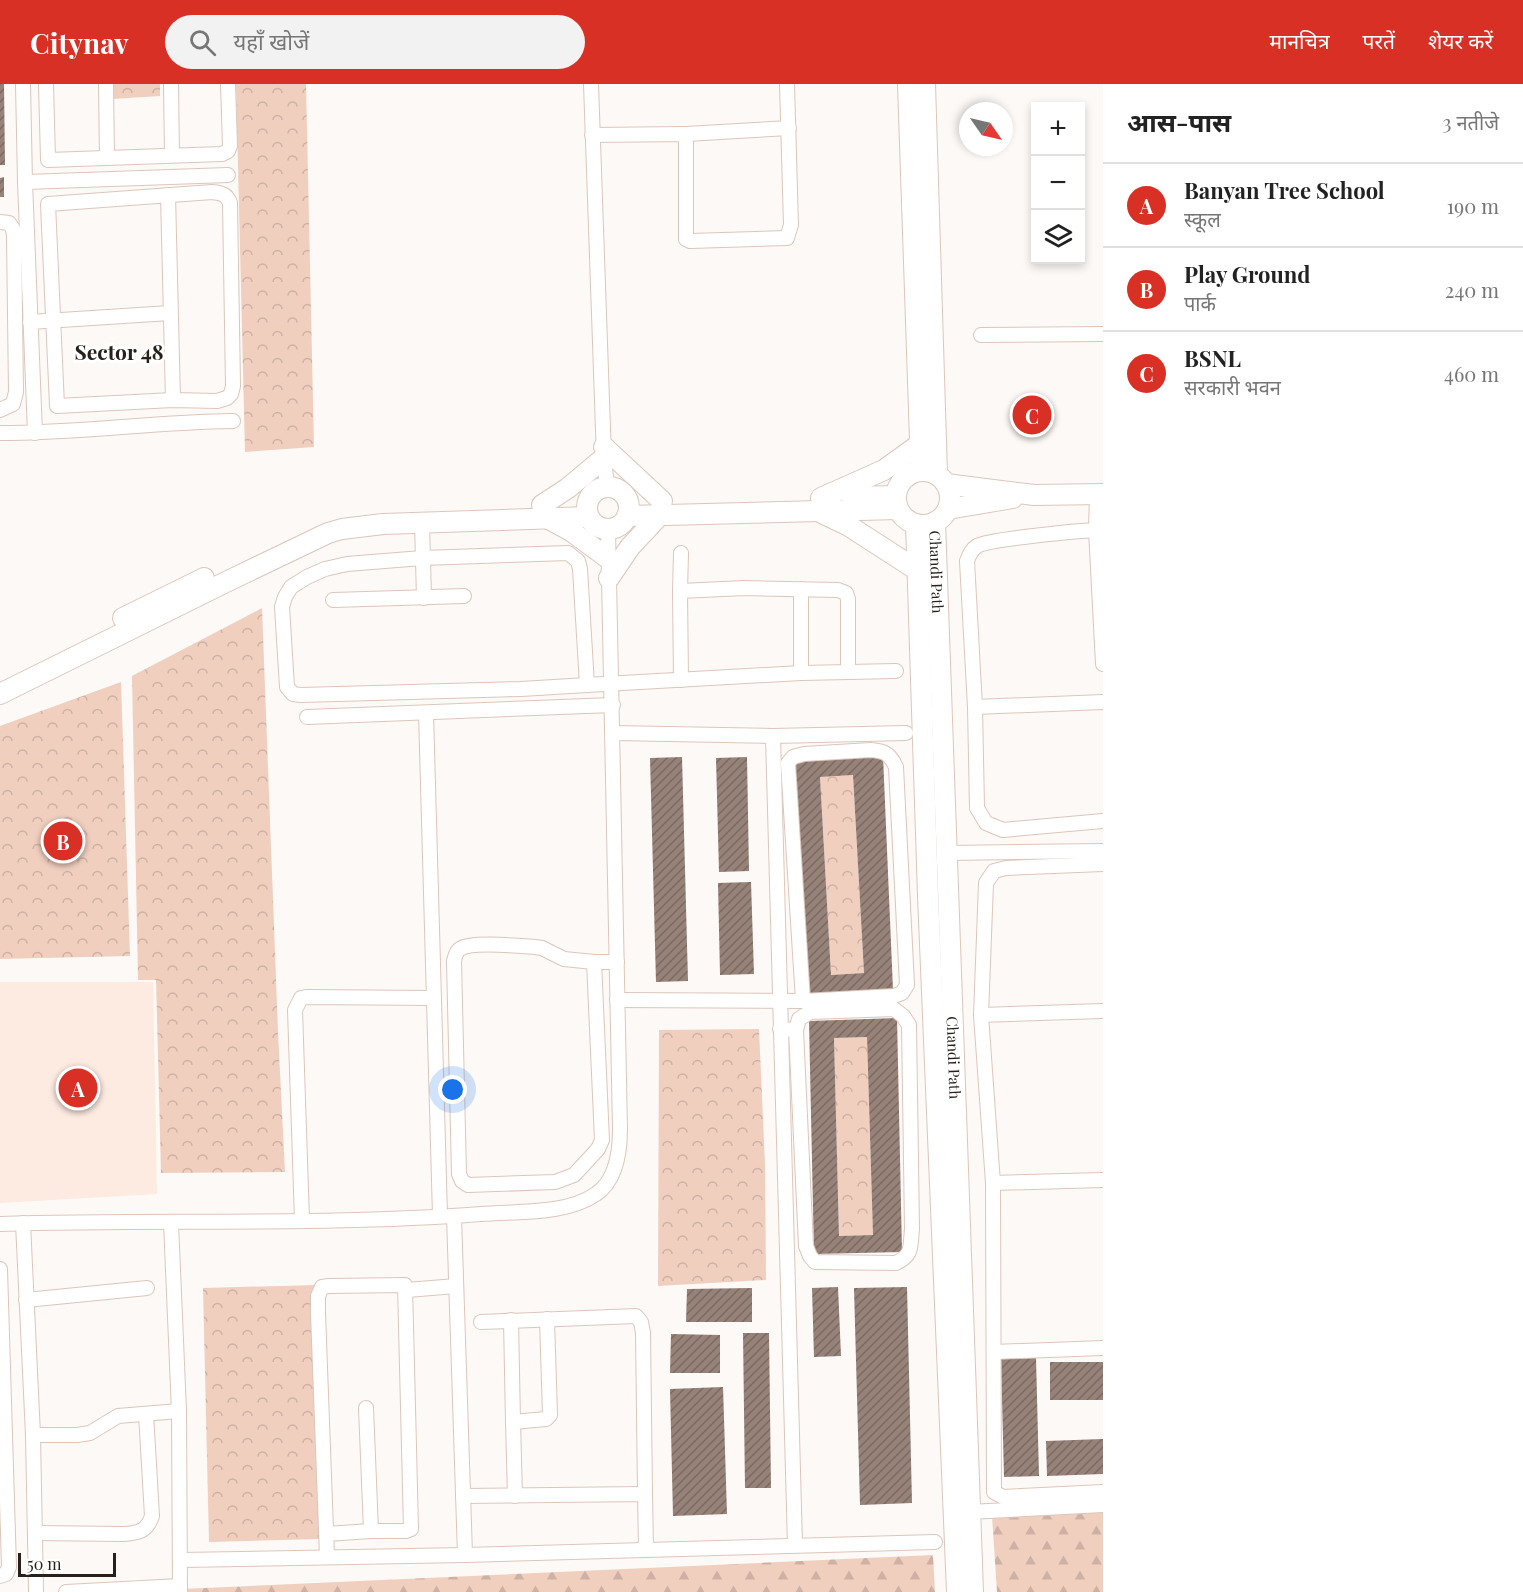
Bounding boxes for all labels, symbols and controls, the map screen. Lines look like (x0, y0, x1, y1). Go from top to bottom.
search box (165, 15, 585, 69)
text: Citynav (30, 24, 129, 61)
icon: search (186, 26, 219, 59)
text: यहाँ खोजें (234, 26, 309, 56)
text: मानचित्र (1269, 26, 1330, 54)
text: परतें (1363, 26, 1395, 54)
text: शेयर करें (1428, 26, 1493, 54)
north arrow (959, 102, 1013, 156)
map controls (1031, 102, 1085, 264)
button: + (1031, 102, 1085, 156)
text: आस-पास (1127, 104, 1231, 139)
text: 3 नतीजे (1442, 108, 1499, 135)
button: − (1031, 156, 1085, 210)
text: Banyan Tree School (1184, 175, 1385, 205)
text: A (1140, 192, 1153, 219)
text: 190 m (1447, 192, 1499, 219)
text: स्कूल (1184, 205, 1221, 232)
button: layers (1031, 210, 1085, 264)
text: Play Ground (1184, 259, 1310, 289)
text: B (1140, 276, 1153, 303)
text: 240 m (1445, 276, 1499, 303)
text: पार्क (1184, 289, 1216, 316)
district label: Sector 48 (74, 337, 164, 365)
text: BSNL (1184, 343, 1241, 373)
text: C (1139, 360, 1154, 387)
text: 460 m (1444, 360, 1499, 387)
text: सरकारी भवन (1184, 373, 1281, 400)
pin: C (1012, 392, 1052, 438)
street label: Chandi Path (925, 530, 948, 614)
pin: B (44, 818, 82, 864)
street label: Chandi Path (943, 1016, 965, 1100)
pin: A (58, 1066, 98, 1110)
your location (438, 1075, 467, 1104)
scale bar (18, 1550, 116, 1578)
text: 50 m (27, 1553, 61, 1574)

